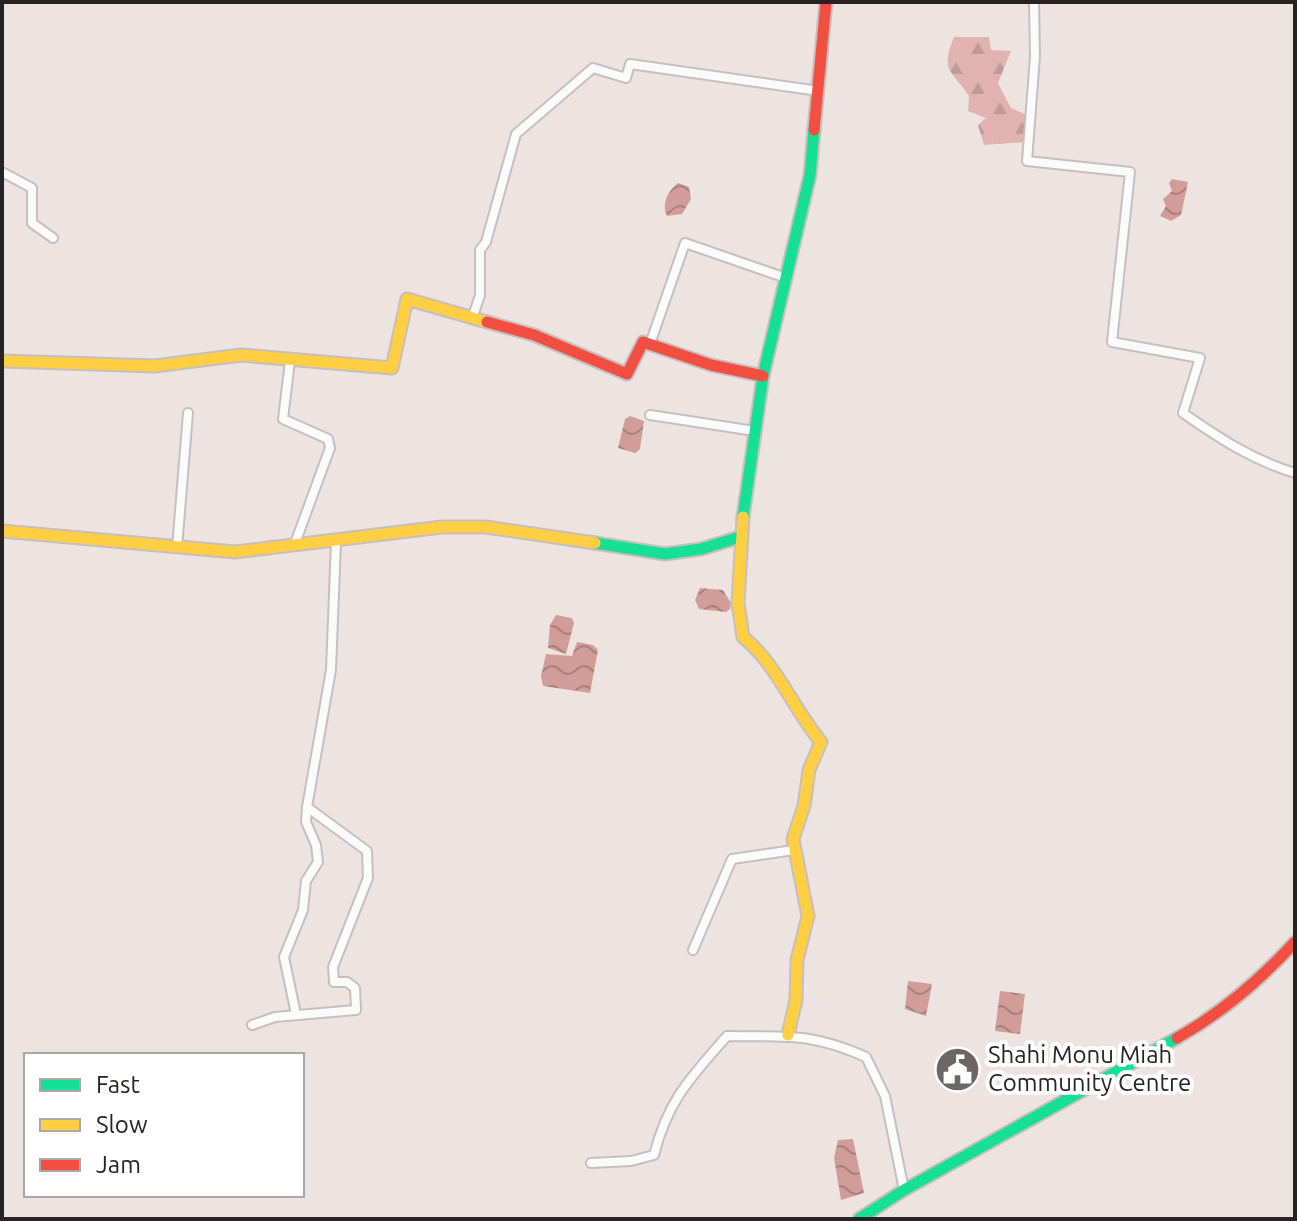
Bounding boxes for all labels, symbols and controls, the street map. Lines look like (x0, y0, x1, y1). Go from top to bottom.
place label: Shahi Monu Miah Community Centre (988, 1041, 1191, 1096)
public building icon: Shahi Monu Miah Community Centre (933, 1045, 981, 1093)
legend (24, 1053, 304, 1197)
text: Fast (96, 1071, 140, 1098)
text: Slow (96, 1111, 148, 1138)
text: Jam (96, 1151, 141, 1178)

